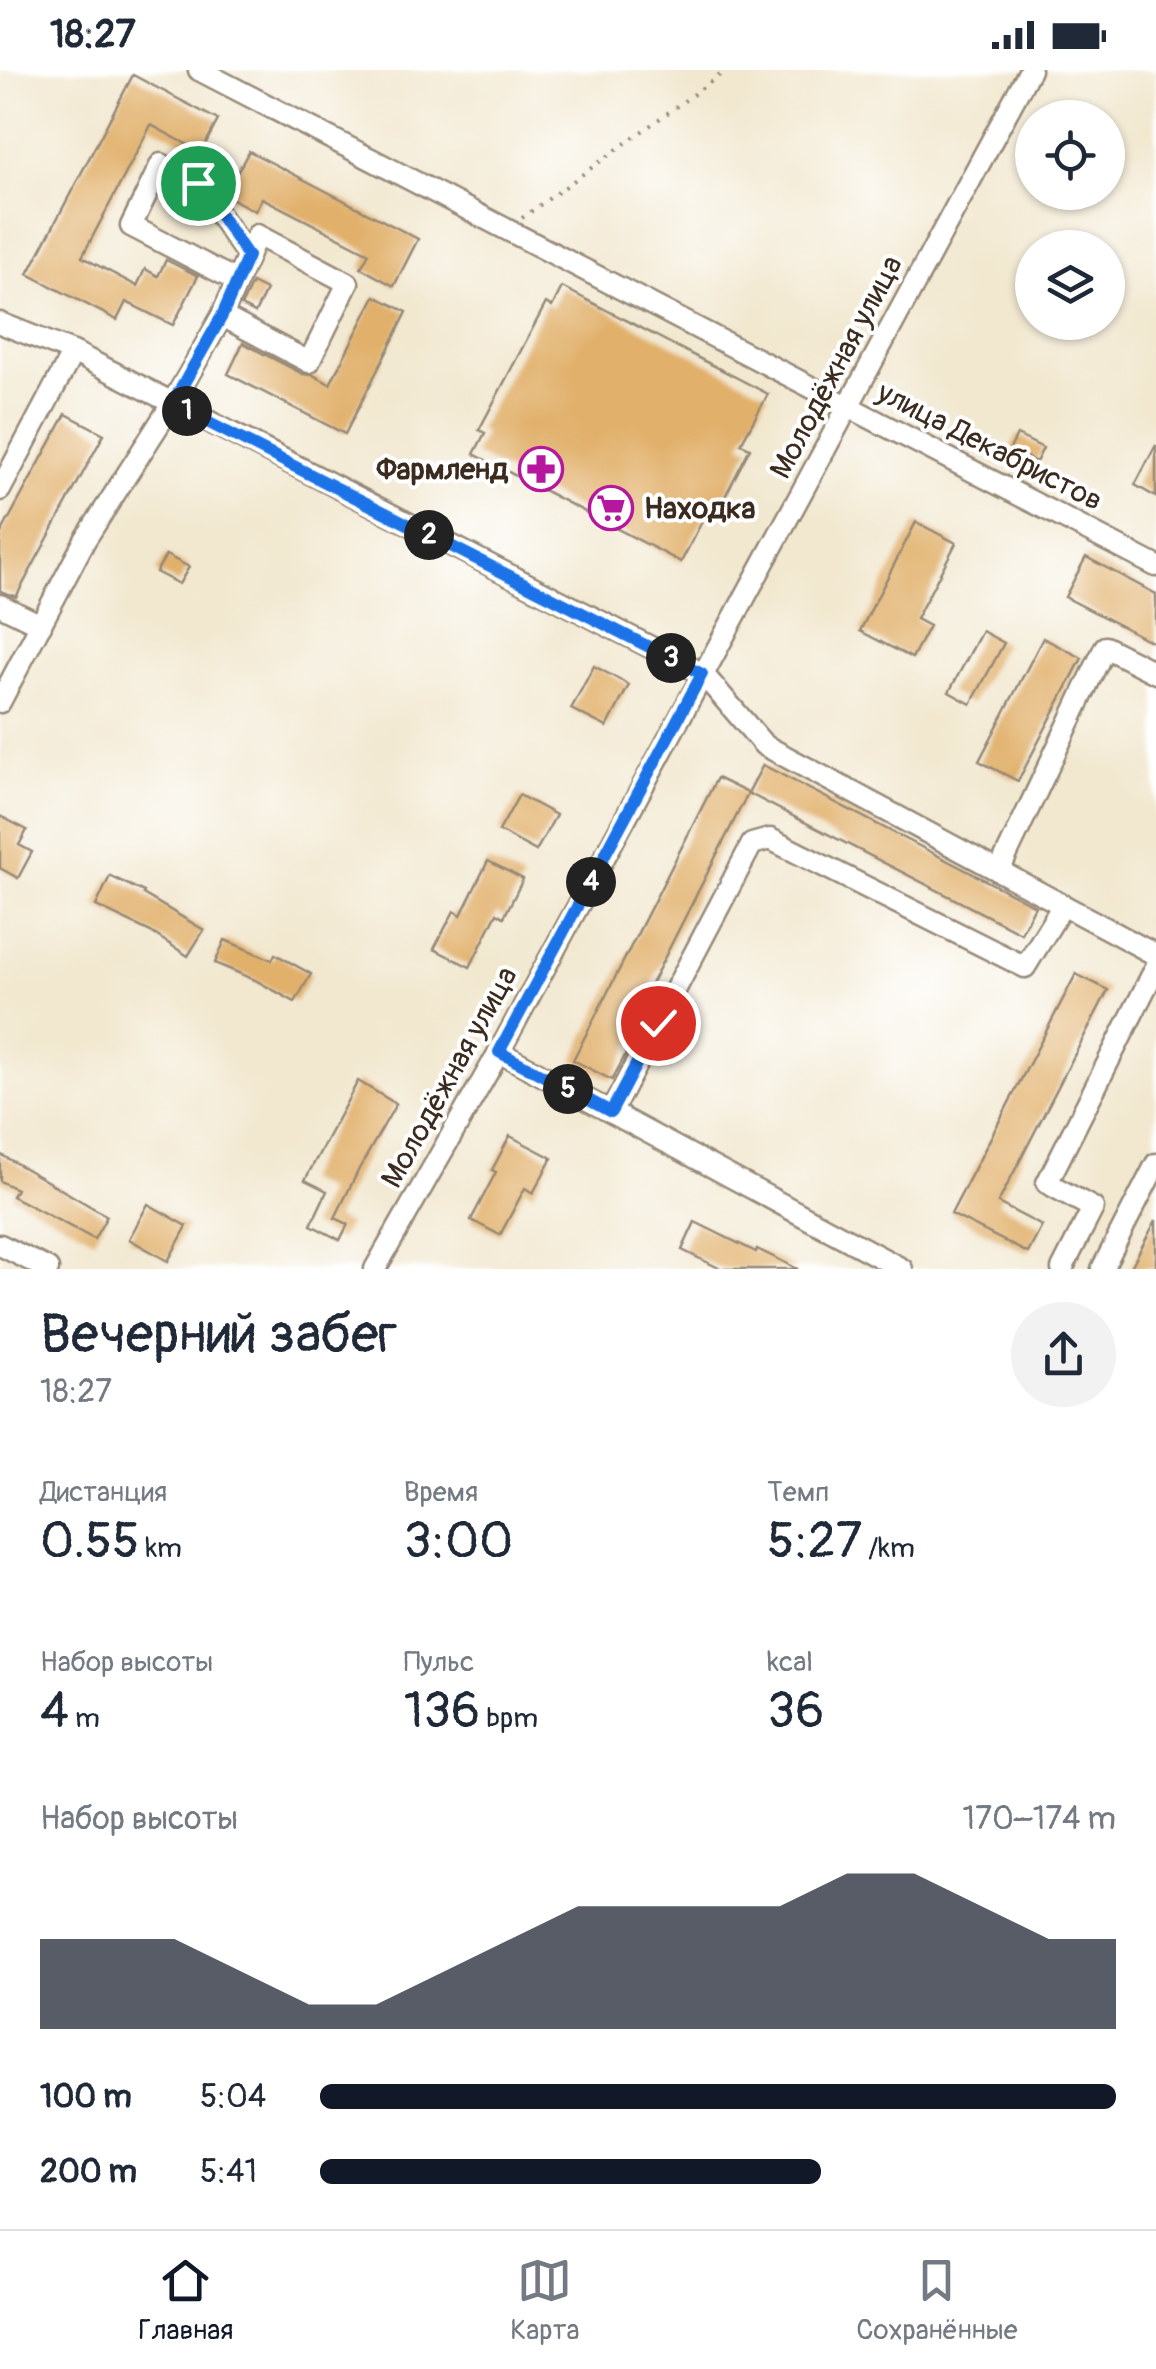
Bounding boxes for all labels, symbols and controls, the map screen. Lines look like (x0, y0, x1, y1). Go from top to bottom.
text: 18:27 (50, 11, 136, 59)
map controls (1015, 100, 1125, 340)
button: locate (1015, 100, 1125, 210)
pin (156, 141, 241, 226)
icon: arrive (171, 156, 226, 211)
button: layers (1015, 230, 1125, 340)
street label: Молодёжная улица (762, 249, 911, 485)
street label: улица Декабристов (870, 373, 1109, 519)
pin: 1 (162, 386, 212, 436)
text: 1 (182, 393, 192, 428)
pharmacy icon: Фармленд (518, 446, 564, 492)
place label: Фармленд (375, 451, 509, 488)
supermarket icon: Находка (588, 485, 634, 531)
place label: Находка (644, 490, 756, 527)
pin: 2 (404, 510, 454, 560)
text: 2 (421, 517, 437, 552)
pin: 3 (646, 633, 696, 683)
text: 3 (663, 640, 679, 675)
pin: 4 (566, 857, 616, 907)
text: 4 (583, 864, 599, 899)
street label: Молодёжная улица (373, 960, 526, 1194)
pin (616, 981, 701, 1066)
icon: check (631, 996, 686, 1051)
pin: 5 (543, 1064, 593, 1114)
text: 5 (560, 1071, 576, 1106)
text: Вечерний забег (40, 1300, 397, 1369)
button: share (1011, 1302, 1116, 1407)
text: 18:27 (40, 1372, 112, 1412)
text: Дистанция (40, 1475, 167, 1510)
text: Время (404, 1475, 478, 1510)
text: Темп (767, 1475, 829, 1510)
text: 0.55 (40, 1510, 139, 1573)
text: 3:00 (404, 1510, 513, 1573)
text: 5:27 (767, 1510, 862, 1573)
text: km (139, 1531, 182, 1566)
text: /km (862, 1531, 915, 1566)
text: Набор высоты (40, 1645, 213, 1680)
text: Пульс (404, 1645, 474, 1680)
text: kcal (767, 1645, 813, 1680)
text: 4 (40, 1680, 69, 1743)
text: 136 (404, 1680, 480, 1743)
text: 36 (767, 1680, 824, 1743)
text: m (69, 1701, 100, 1736)
text: bpm (480, 1701, 538, 1736)
text: Набор высоты (40, 1799, 238, 1839)
text: 170–174 m (962, 1799, 1116, 1839)
text: 100 m (40, 2077, 132, 2117)
text: 5:04 (200, 2077, 266, 2117)
text: 200 m (40, 2152, 137, 2192)
text: 5:41 (200, 2152, 257, 2192)
tab: Главная (138, 2253, 233, 2348)
tab: Карта (510, 2253, 580, 2348)
tab: Сохранённые (856, 2253, 1018, 2348)

